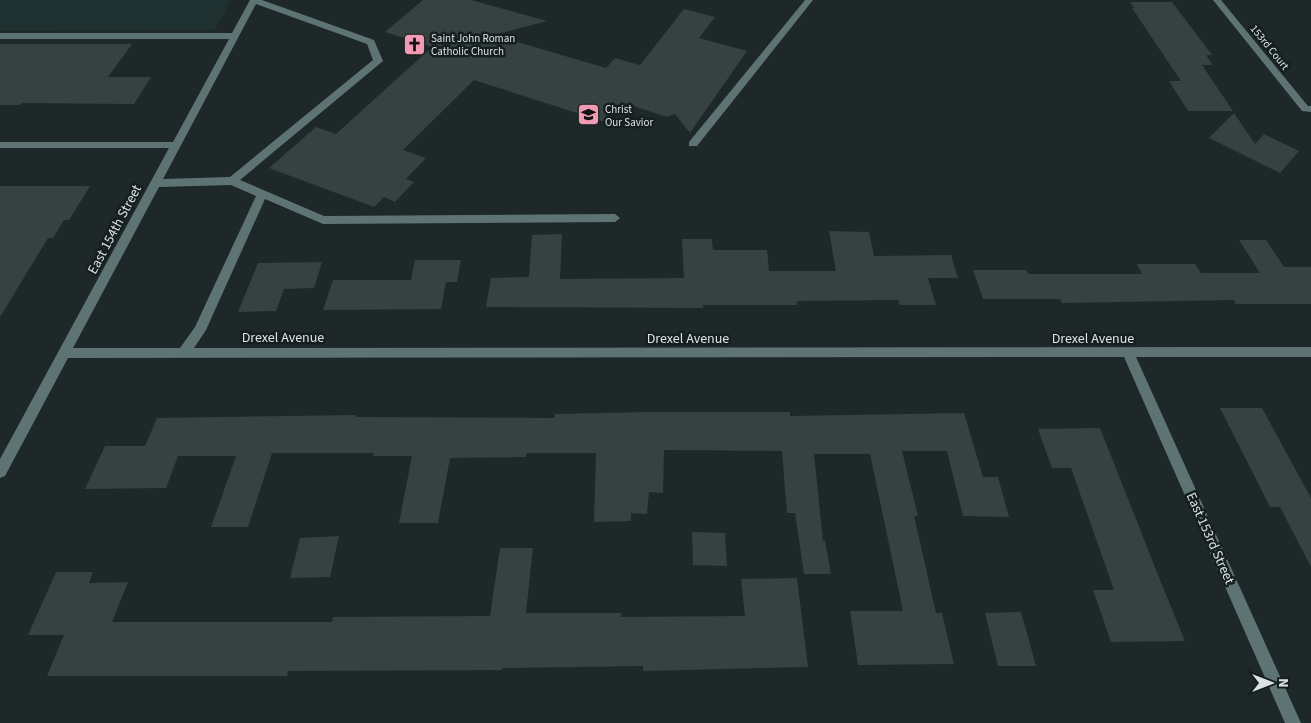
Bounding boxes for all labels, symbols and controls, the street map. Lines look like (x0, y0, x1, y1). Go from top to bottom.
street label: 153rd Court (1247, 22, 1293, 73)
place label: Saint John Roman Catholic Church (431, 31, 515, 59)
church icon: Saint John Roman Catholic Church (403, 32, 427, 56)
place label: Christ Our Savior (605, 102, 654, 130)
school or university icon: Christ Our Savior (577, 103, 601, 127)
street label: East 154th Street (83, 181, 147, 278)
street label: Drexel Avenue (242, 328, 324, 348)
street label: Drexel Avenue (647, 329, 729, 349)
street label: Drexel Avenue (1052, 329, 1134, 349)
street label: East 153rd Street (1181, 489, 1239, 588)
north arrow (1246, 658, 1296, 708)
text: N (1273, 678, 1293, 688)

